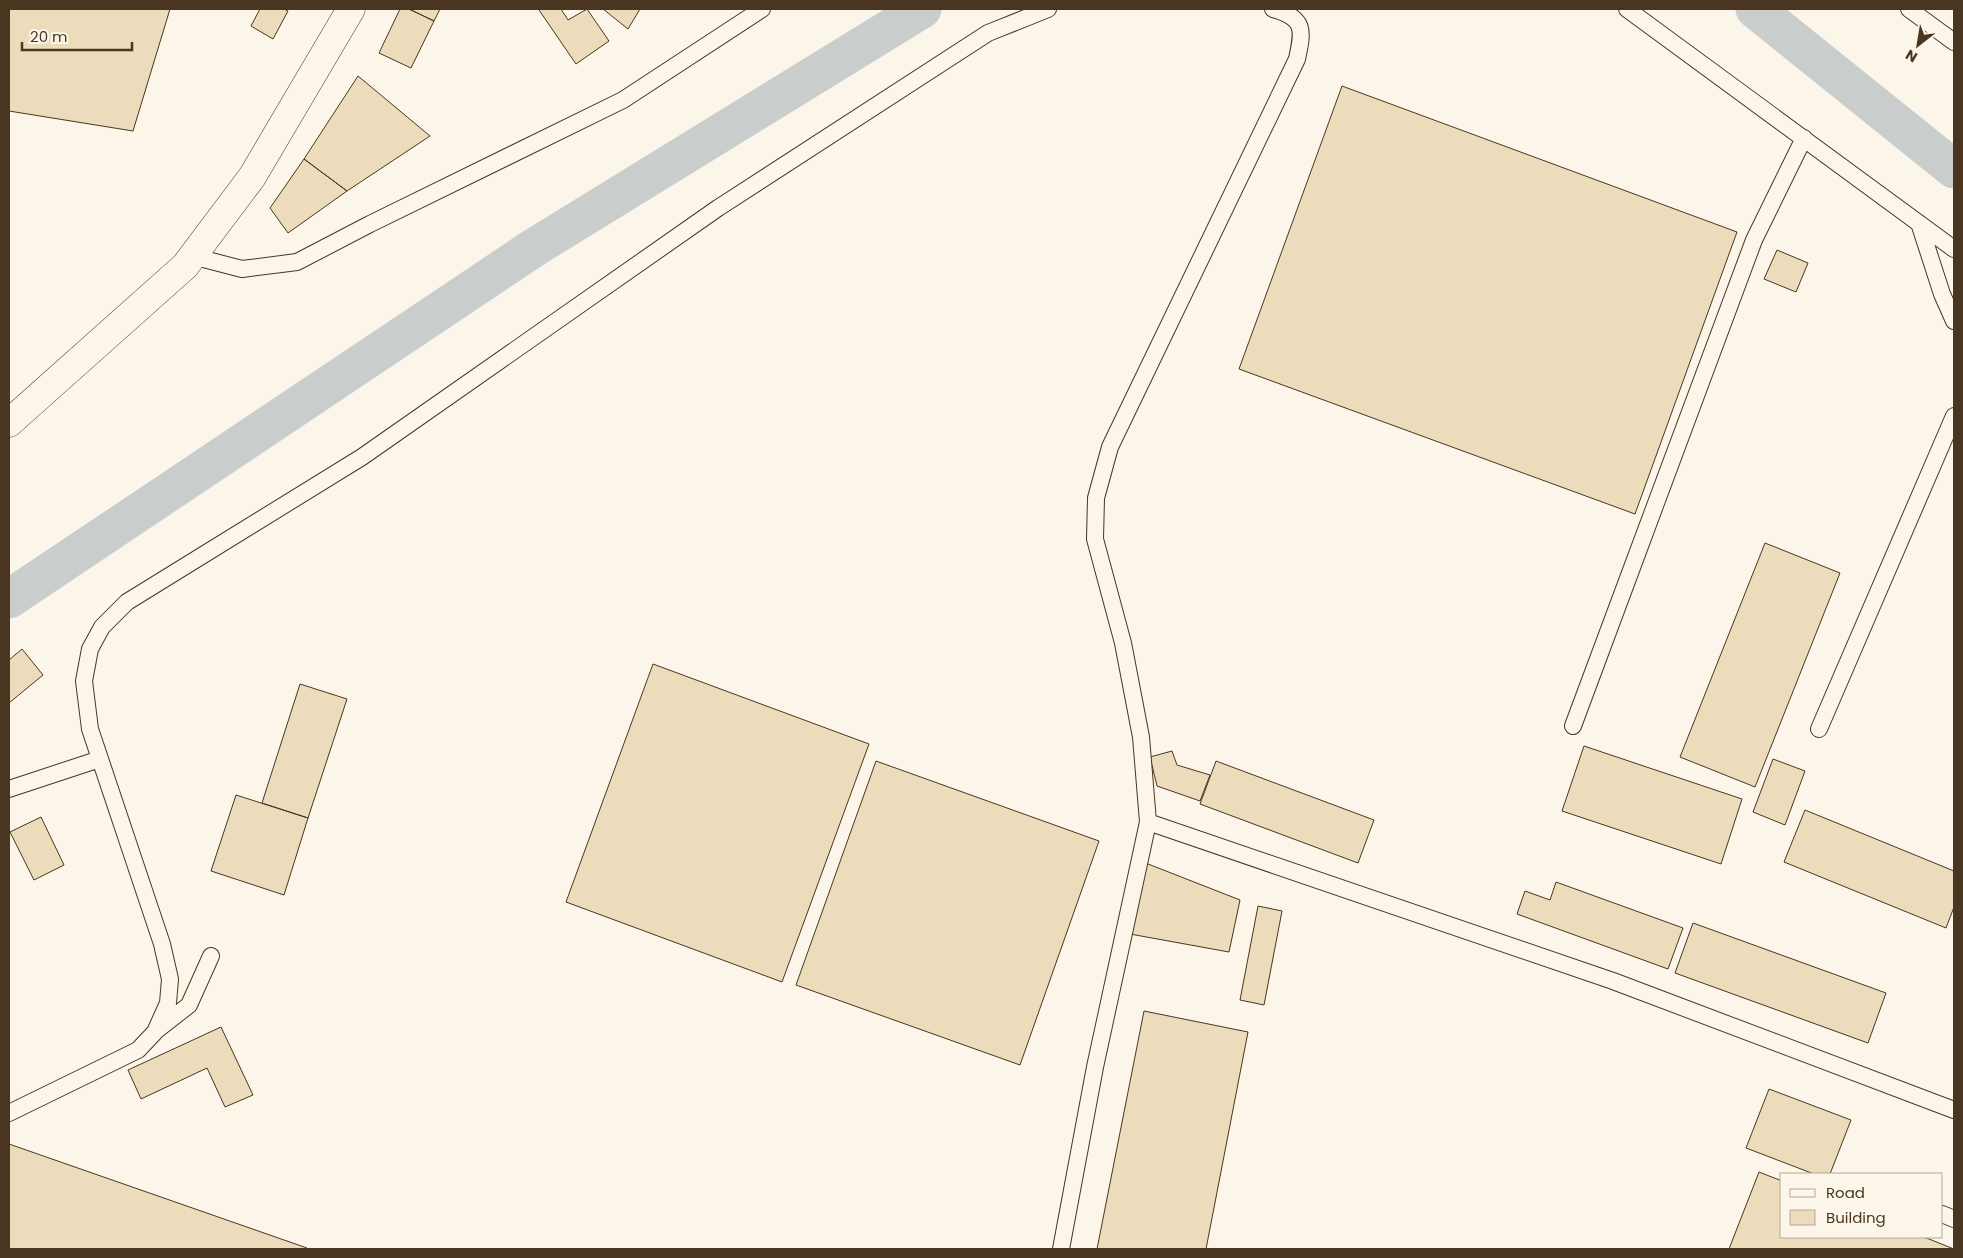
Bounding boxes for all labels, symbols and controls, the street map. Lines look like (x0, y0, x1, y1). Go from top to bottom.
scale bar (22, 20, 132, 52)
north arrow (1893, 20, 1943, 70)
text: 20 m (30, 26, 68, 47)
text: N (1902, 45, 1921, 67)
legend (1780, 1173, 1943, 1238)
text: Road (1826, 1182, 1865, 1203)
text: Building (1826, 1207, 1886, 1228)

